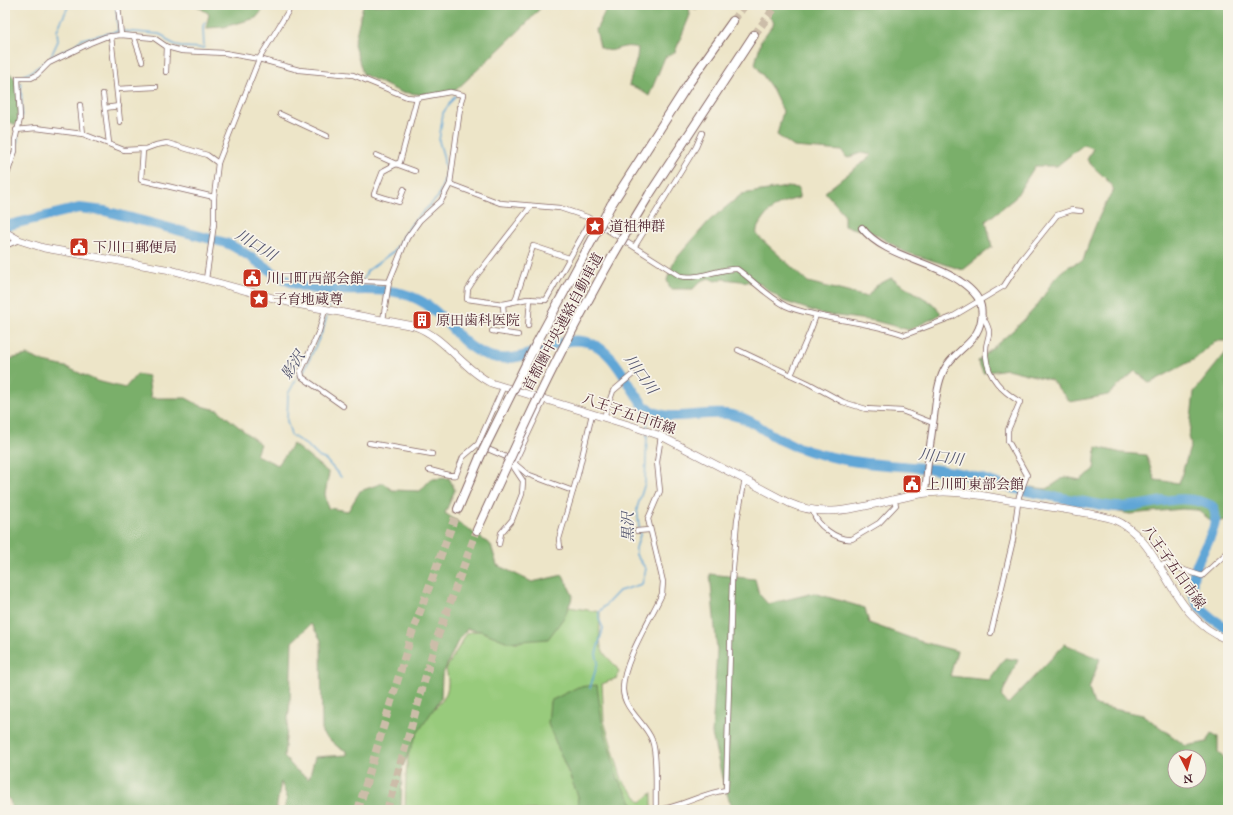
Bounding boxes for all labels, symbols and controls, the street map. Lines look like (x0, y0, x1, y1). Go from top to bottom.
place icon: 道祖神群 (584, 215, 606, 237)
place label: 道祖神群 (609, 218, 665, 235)
water label: 川口川 (232, 225, 282, 266)
public building icon: 下川口郵便局 (68, 236, 90, 258)
place label: 下川口郵便局 (93, 239, 177, 256)
street label: 首都圏中央連絡自動車道 (519, 250, 607, 394)
public building icon: 川口町西部会館 (241, 267, 263, 289)
place label: 川口町西部会館 (266, 270, 364, 287)
place icon: 子育地蔵尊 (248, 288, 270, 310)
place label: 子育地蔵尊 (273, 291, 343, 308)
building icon: 原田歯科医院 (411, 309, 433, 331)
place label: 原田歯科医院 (436, 312, 520, 329)
water label: 影沢 (277, 346, 310, 382)
water label: 川口川 (620, 351, 663, 399)
street label: 八王子五日市線 (580, 390, 678, 438)
water label: 川口川 (917, 445, 967, 469)
public building icon: 上川町東部会館 (901, 473, 923, 495)
place label: 上川町東部会館 (926, 476, 1024, 493)
water label: 黒沢 (619, 510, 637, 542)
street label: 八王子五日市線 (1139, 522, 1209, 612)
north arrow (1167, 749, 1207, 789)
text: N (1182, 771, 1193, 785)

